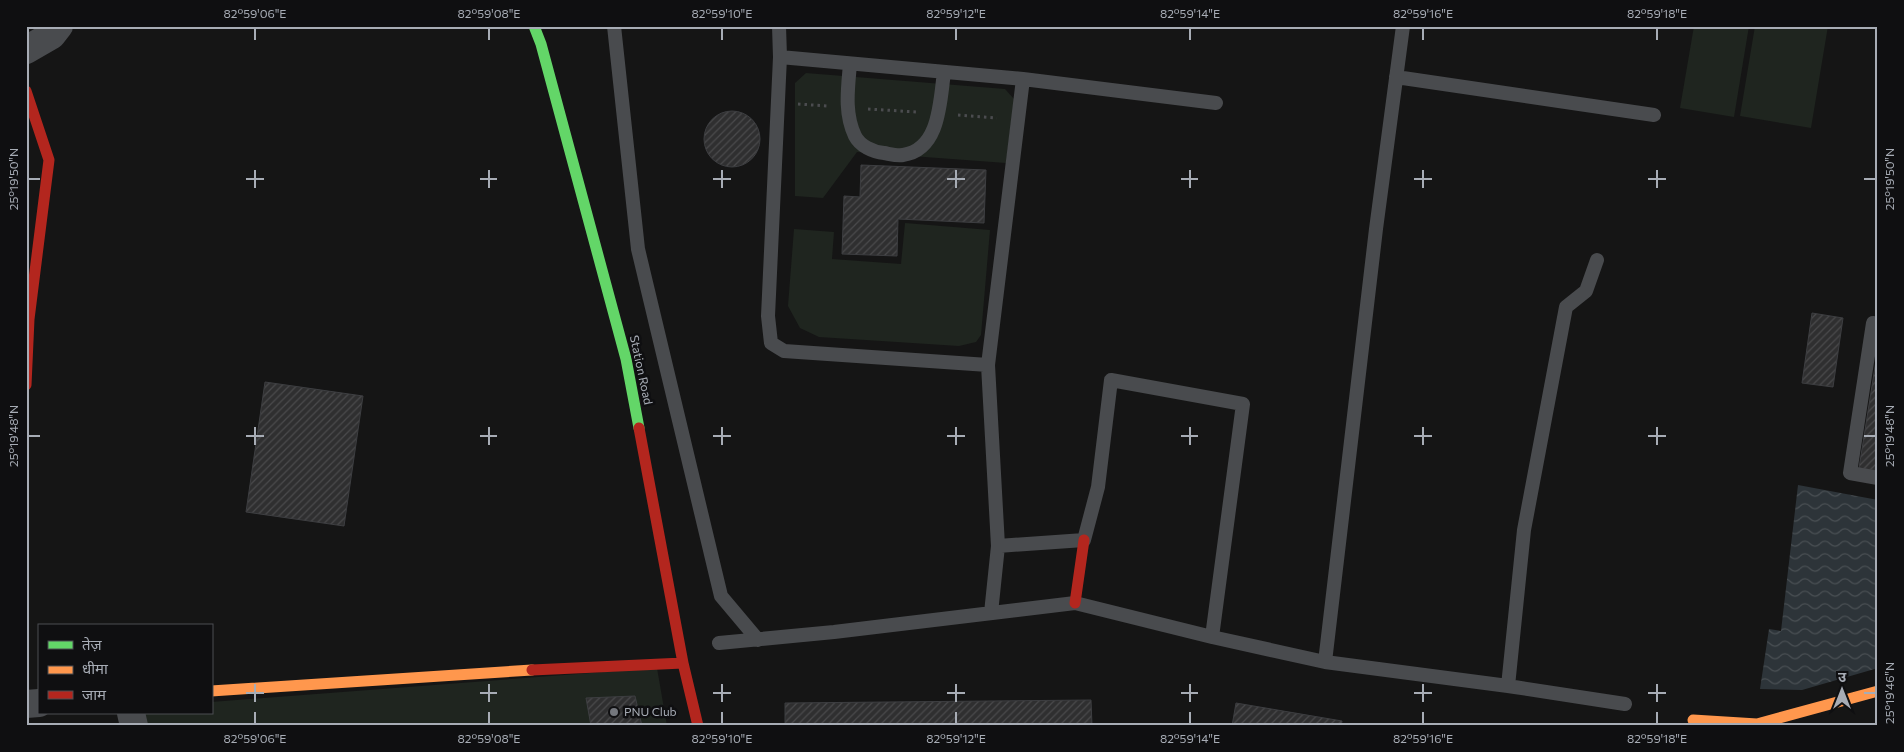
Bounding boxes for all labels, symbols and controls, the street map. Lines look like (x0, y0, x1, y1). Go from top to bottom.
text: 82°59'06"E (224, 6, 286, 20)
text: 82°59'08"E (458, 6, 520, 20)
text: 82°59'10"E (692, 6, 752, 20)
text: 82°59'12"E (926, 6, 986, 20)
text: 82°59'14"E (1160, 6, 1220, 20)
text: 82°59'16"E (1393, 6, 1453, 20)
text: 82°59'18"E (1627, 6, 1687, 20)
text: 25°19'50"N (6, 148, 20, 210)
text: 25°19'50"N (1882, 148, 1896, 210)
street label: Station Road (628, 334, 656, 406)
text: 25°19'48"N (6, 405, 20, 467)
text: 25°19'48"N (1882, 405, 1896, 467)
legend (38, 624, 212, 714)
text: तेज़ (82, 635, 103, 653)
text: धीमा (82, 659, 109, 677)
text: 25°19'46"N (1882, 662, 1896, 724)
north arrow (1816, 664, 1866, 714)
text: उ (1838, 668, 1847, 685)
text: जाम (82, 685, 107, 703)
place label: PNU Club (624, 704, 677, 718)
marker: PNU Club (608, 706, 620, 718)
text: 82°59'06"E (224, 731, 286, 745)
text: 82°59'08"E (458, 731, 520, 745)
text: 82°59'10"E (692, 731, 752, 745)
text: 82°59'12"E (926, 731, 986, 745)
text: 82°59'14"E (1160, 731, 1220, 745)
text: 82°59'16"E (1393, 731, 1453, 745)
text: 82°59'18"E (1627, 731, 1687, 745)

